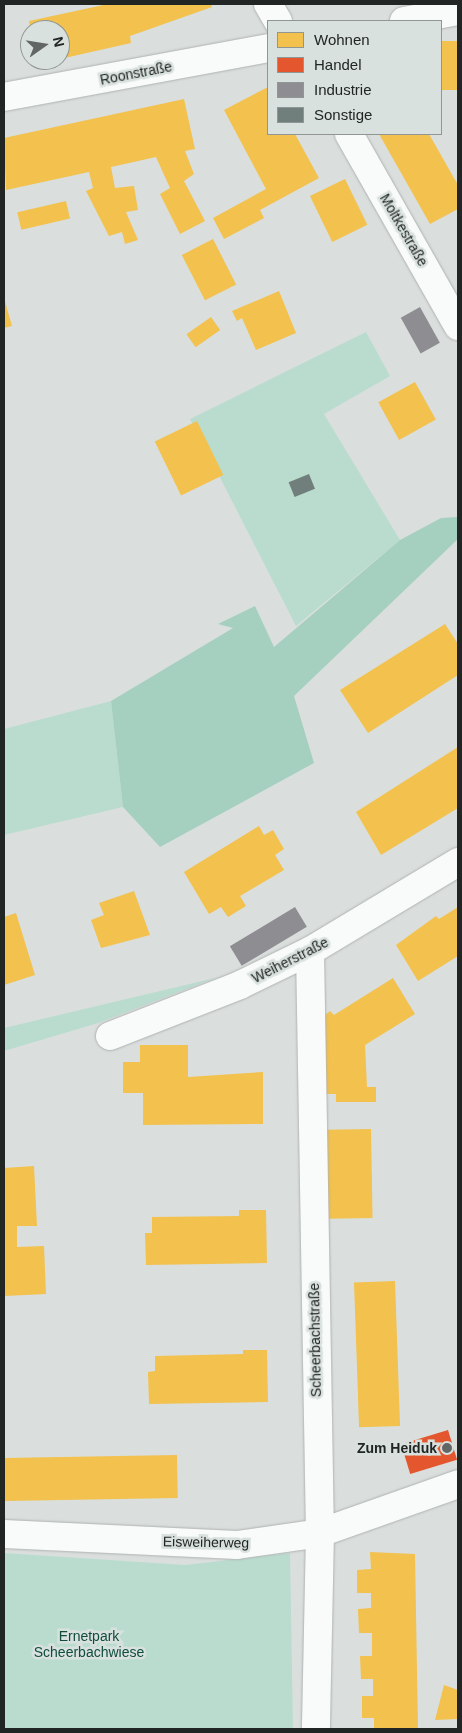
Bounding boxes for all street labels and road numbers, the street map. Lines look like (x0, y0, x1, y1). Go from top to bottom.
street label: Roonstraße (98, 58, 174, 88)
street label: Moltkestraße (376, 191, 432, 269)
street label: Weiherstraße (249, 934, 331, 986)
street label: Scheerbachstraße (306, 1283, 324, 1397)
street label: Eisweiherweg (163, 1533, 249, 1551)

